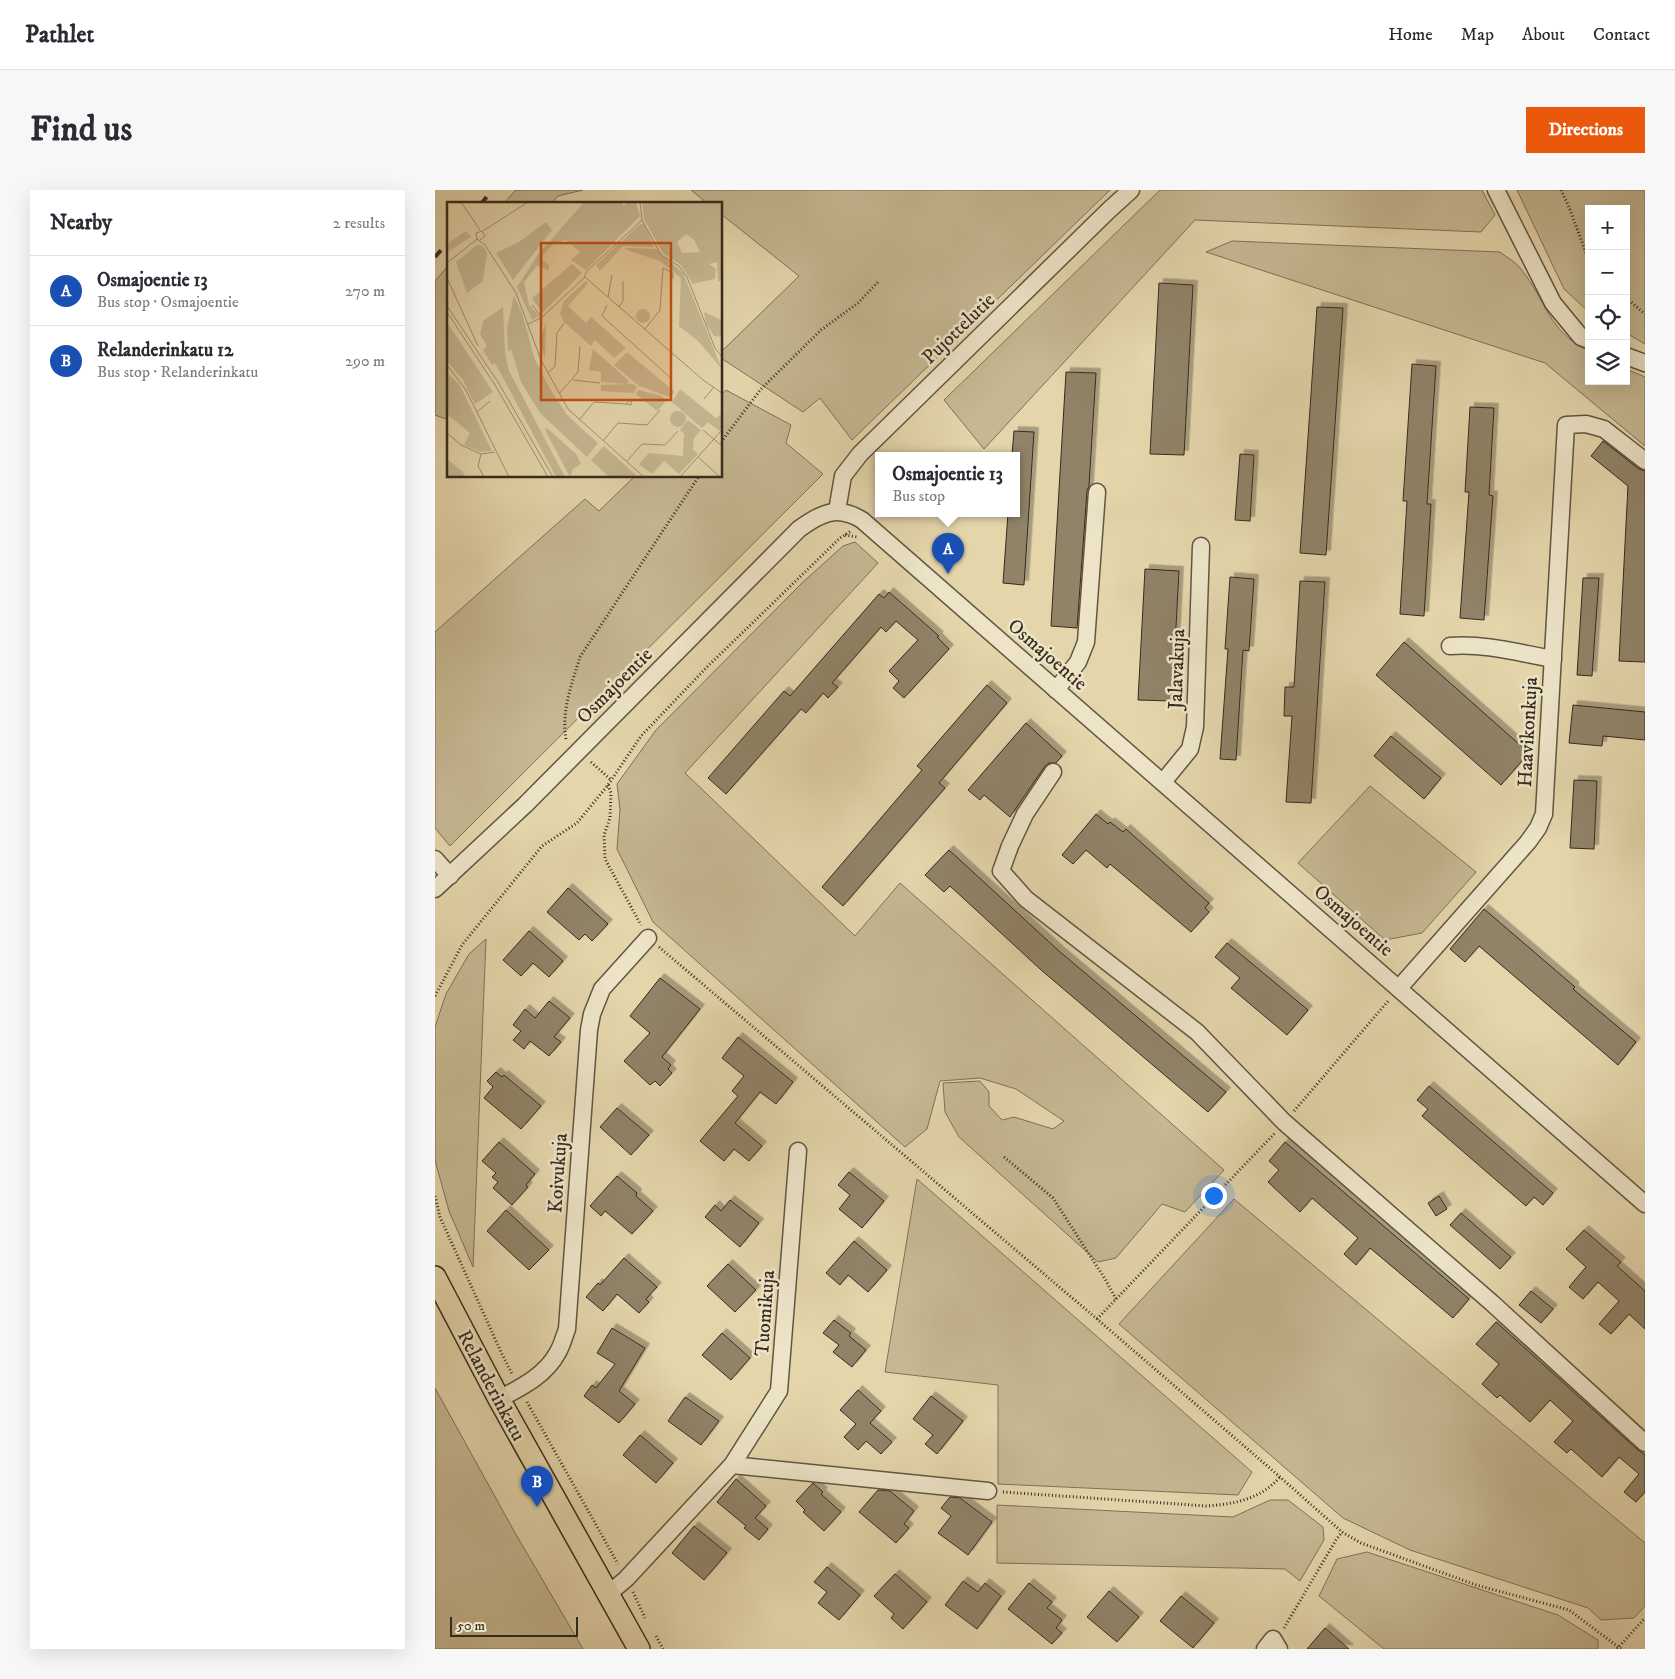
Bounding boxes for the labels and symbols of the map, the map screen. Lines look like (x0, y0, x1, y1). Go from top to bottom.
inset map (447, 202, 723, 478)
street label: Pujottelutie (917, 288, 1001, 370)
pin: A (932, 533, 964, 574)
street label: Osmajoentie (1002, 614, 1092, 697)
street label: Jalavakuja (1164, 628, 1191, 712)
street label: Osmajoentie (572, 643, 658, 729)
street label: Haavikonkuja (1513, 676, 1544, 788)
street label: Osmajoentie (1308, 880, 1398, 963)
street label: Koivukuja (543, 1132, 574, 1214)
your location (1201, 1183, 1227, 1209)
street label: Tuomikuja (750, 1269, 781, 1357)
street label: Relanderinkatu (451, 1326, 530, 1446)
pin: B (521, 1466, 553, 1507)
scale bar (450, 1614, 577, 1637)

